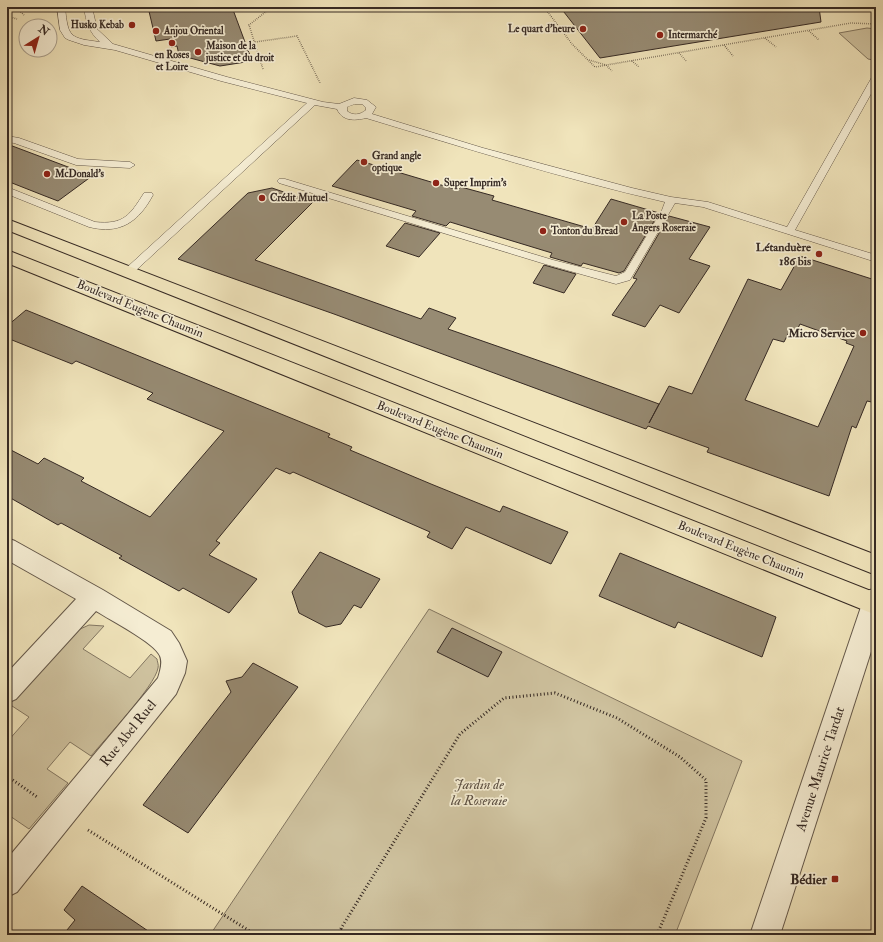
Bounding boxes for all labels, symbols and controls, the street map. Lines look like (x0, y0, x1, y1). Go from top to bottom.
north arrow (18, 18, 58, 58)
place label: Husko Kebab (71, 19, 124, 31)
marker: Husko Kebab (127, 20, 137, 30)
text: N (35, 22, 52, 39)
place label: Le quart d'heure (508, 23, 576, 36)
marker: Le quart d'heure (578, 24, 588, 34)
place label: Anjou Oriental (163, 25, 224, 38)
marker: Anjou Oriental (151, 26, 161, 36)
place label: Intermarché (668, 29, 718, 41)
marker: Intermarché (655, 30, 665, 40)
marker: en Roses et Loire (167, 38, 177, 48)
place label: Maison de la justice et du droit (204, 40, 275, 65)
marker: Maison de la justice et du droit (193, 47, 203, 57)
place label: en Roses et Loire (155, 49, 190, 73)
place label: Grand angle optique (372, 150, 422, 175)
marker: Grand angle optique (359, 157, 369, 167)
place label: McDonald's (54, 168, 105, 180)
marker: McDonald's (42, 169, 52, 179)
place label: Super Imprim's (444, 177, 507, 190)
marker: Super Imprim's (431, 178, 441, 188)
place label: Crédit Mutuel (270, 192, 328, 204)
marker: Crédit Mutuel (257, 193, 267, 203)
place label: La Poste Angers Roseraie (631, 210, 697, 235)
marker: La Poste Angers Roseraie (619, 217, 629, 227)
place label: Tonton du Bread (550, 225, 618, 237)
marker: Tonton du Bread (538, 226, 548, 236)
place label: Létanduère 186 bis (756, 240, 812, 269)
marker: Létanduère 186 bis (814, 249, 824, 259)
street label: Boulevard Eugène Chaumin (75, 277, 205, 341)
place label: Micro Service (787, 326, 856, 341)
marker: Micro Service (858, 328, 868, 338)
street label: Boulevard Eugène Chaumin (375, 398, 505, 462)
street label: Boulevard Eugène Chaumin (676, 518, 806, 582)
street label: Rue Abel Ruel (96, 696, 160, 770)
street label: Avenue Maurice Tardat (791, 704, 848, 834)
park label: Jardin de la Roseraie (450, 776, 507, 809)
place label: Bédier (790, 871, 828, 888)
marker: Bédier (830, 874, 840, 884)

